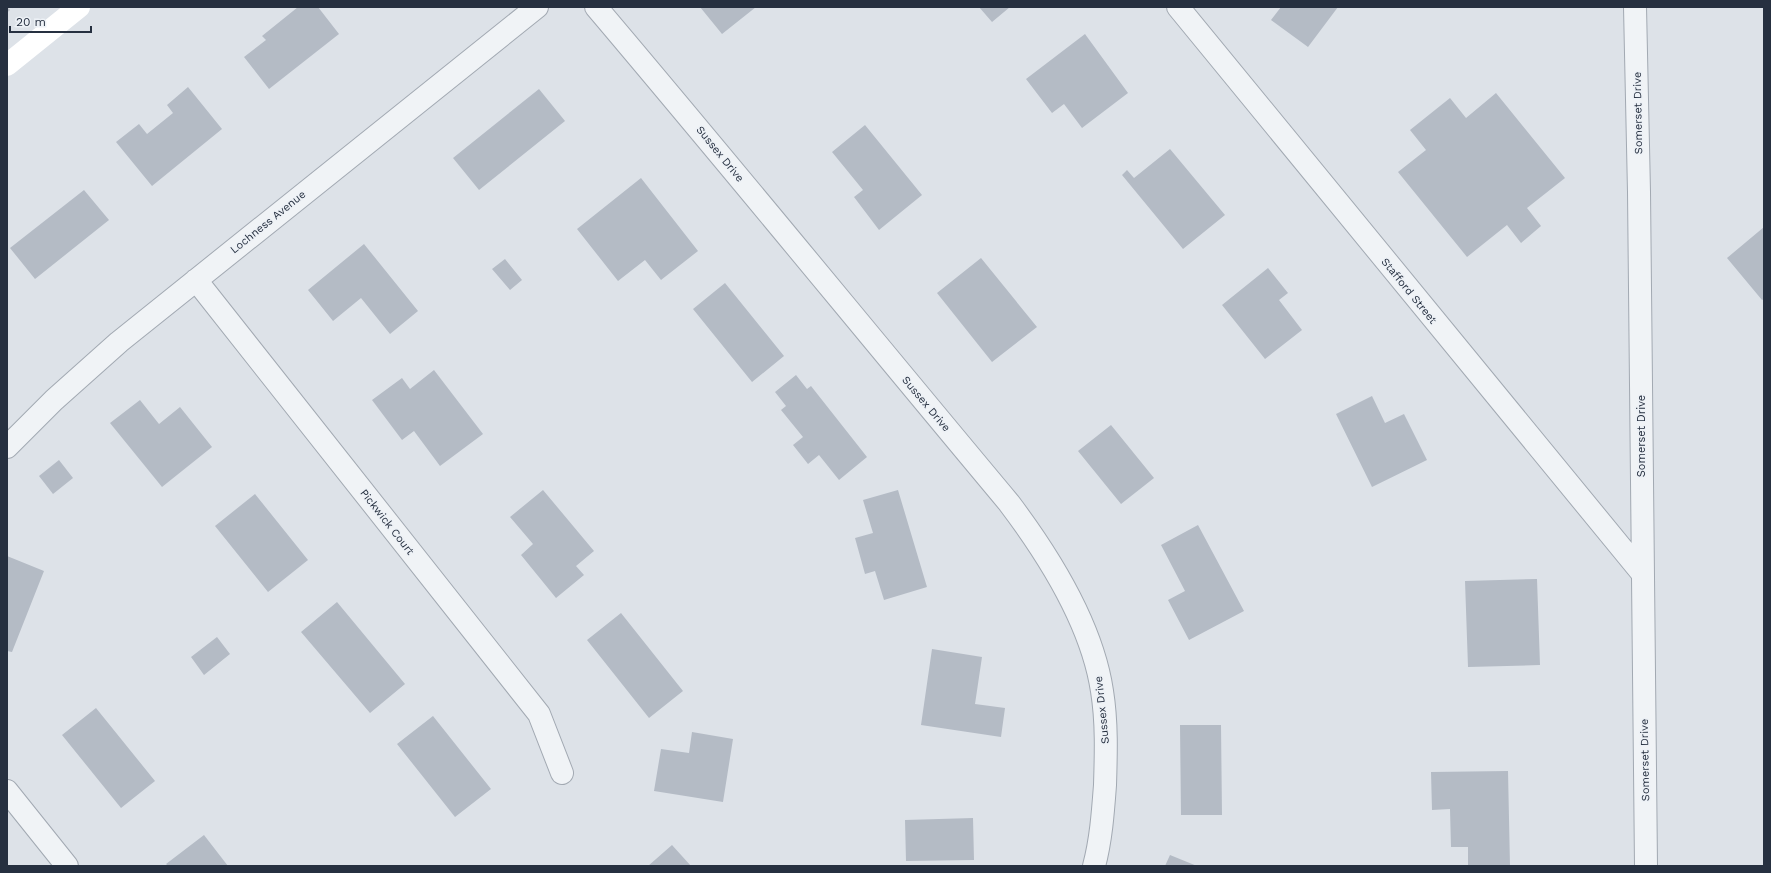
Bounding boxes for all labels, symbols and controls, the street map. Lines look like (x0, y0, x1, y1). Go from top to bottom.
scale bar (10, 8, 91, 34)
text: 20 m (16, 15, 46, 29)
street label: Somerset Drive (1631, 72, 1645, 154)
street label: Sussex Drive (693, 123, 747, 185)
street label: Lochness Avenue (228, 188, 308, 256)
street label: Stafford Street (1378, 255, 1440, 327)
street label: Sussex Drive (899, 374, 953, 434)
street label: Somerset Drive (1635, 395, 1648, 477)
street label: Pickwick Court (357, 487, 417, 558)
street label: Sussex Drive (1092, 675, 1112, 745)
street label: Somerset Drive (1638, 719, 1652, 801)

